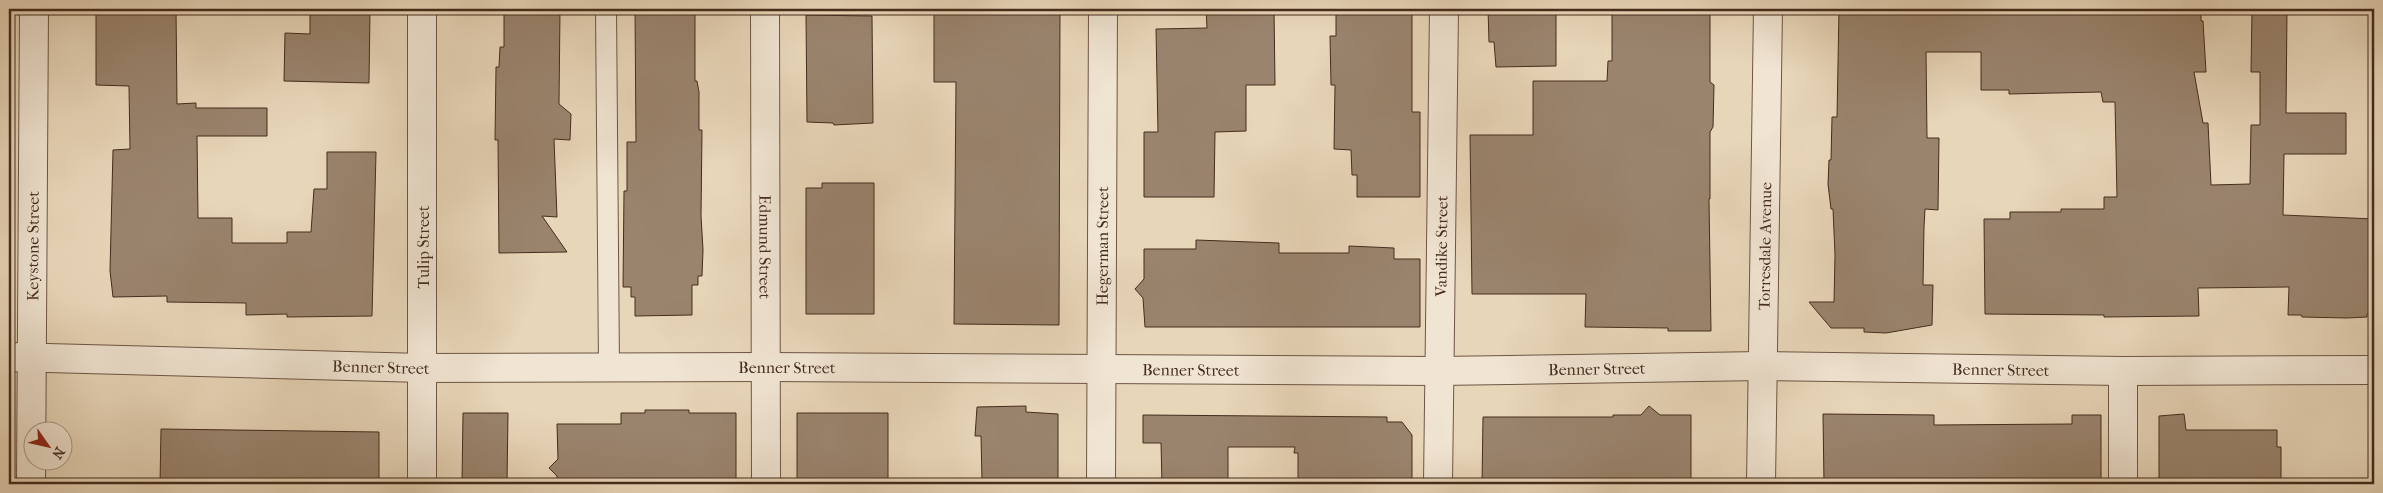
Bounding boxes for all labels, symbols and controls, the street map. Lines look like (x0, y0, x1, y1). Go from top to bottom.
street label: Torresdale Avenue (1754, 182, 1775, 310)
street label: Hegerman Street (1092, 186, 1112, 306)
street label: Keystone Street (23, 191, 42, 301)
street label: Edmund Street (756, 195, 775, 299)
street label: Vandike Street (1431, 195, 1451, 298)
street label: Tulip Street (414, 205, 433, 288)
street label: Benner Street (332, 356, 430, 378)
street label: Benner Street (738, 357, 836, 377)
street label: Benner Street (1548, 358, 1646, 379)
street label: Benner Street (1952, 359, 2050, 379)
street label: Benner Street (1142, 360, 1240, 379)
north arrow (22, 420, 72, 470)
text: N (48, 444, 68, 462)

